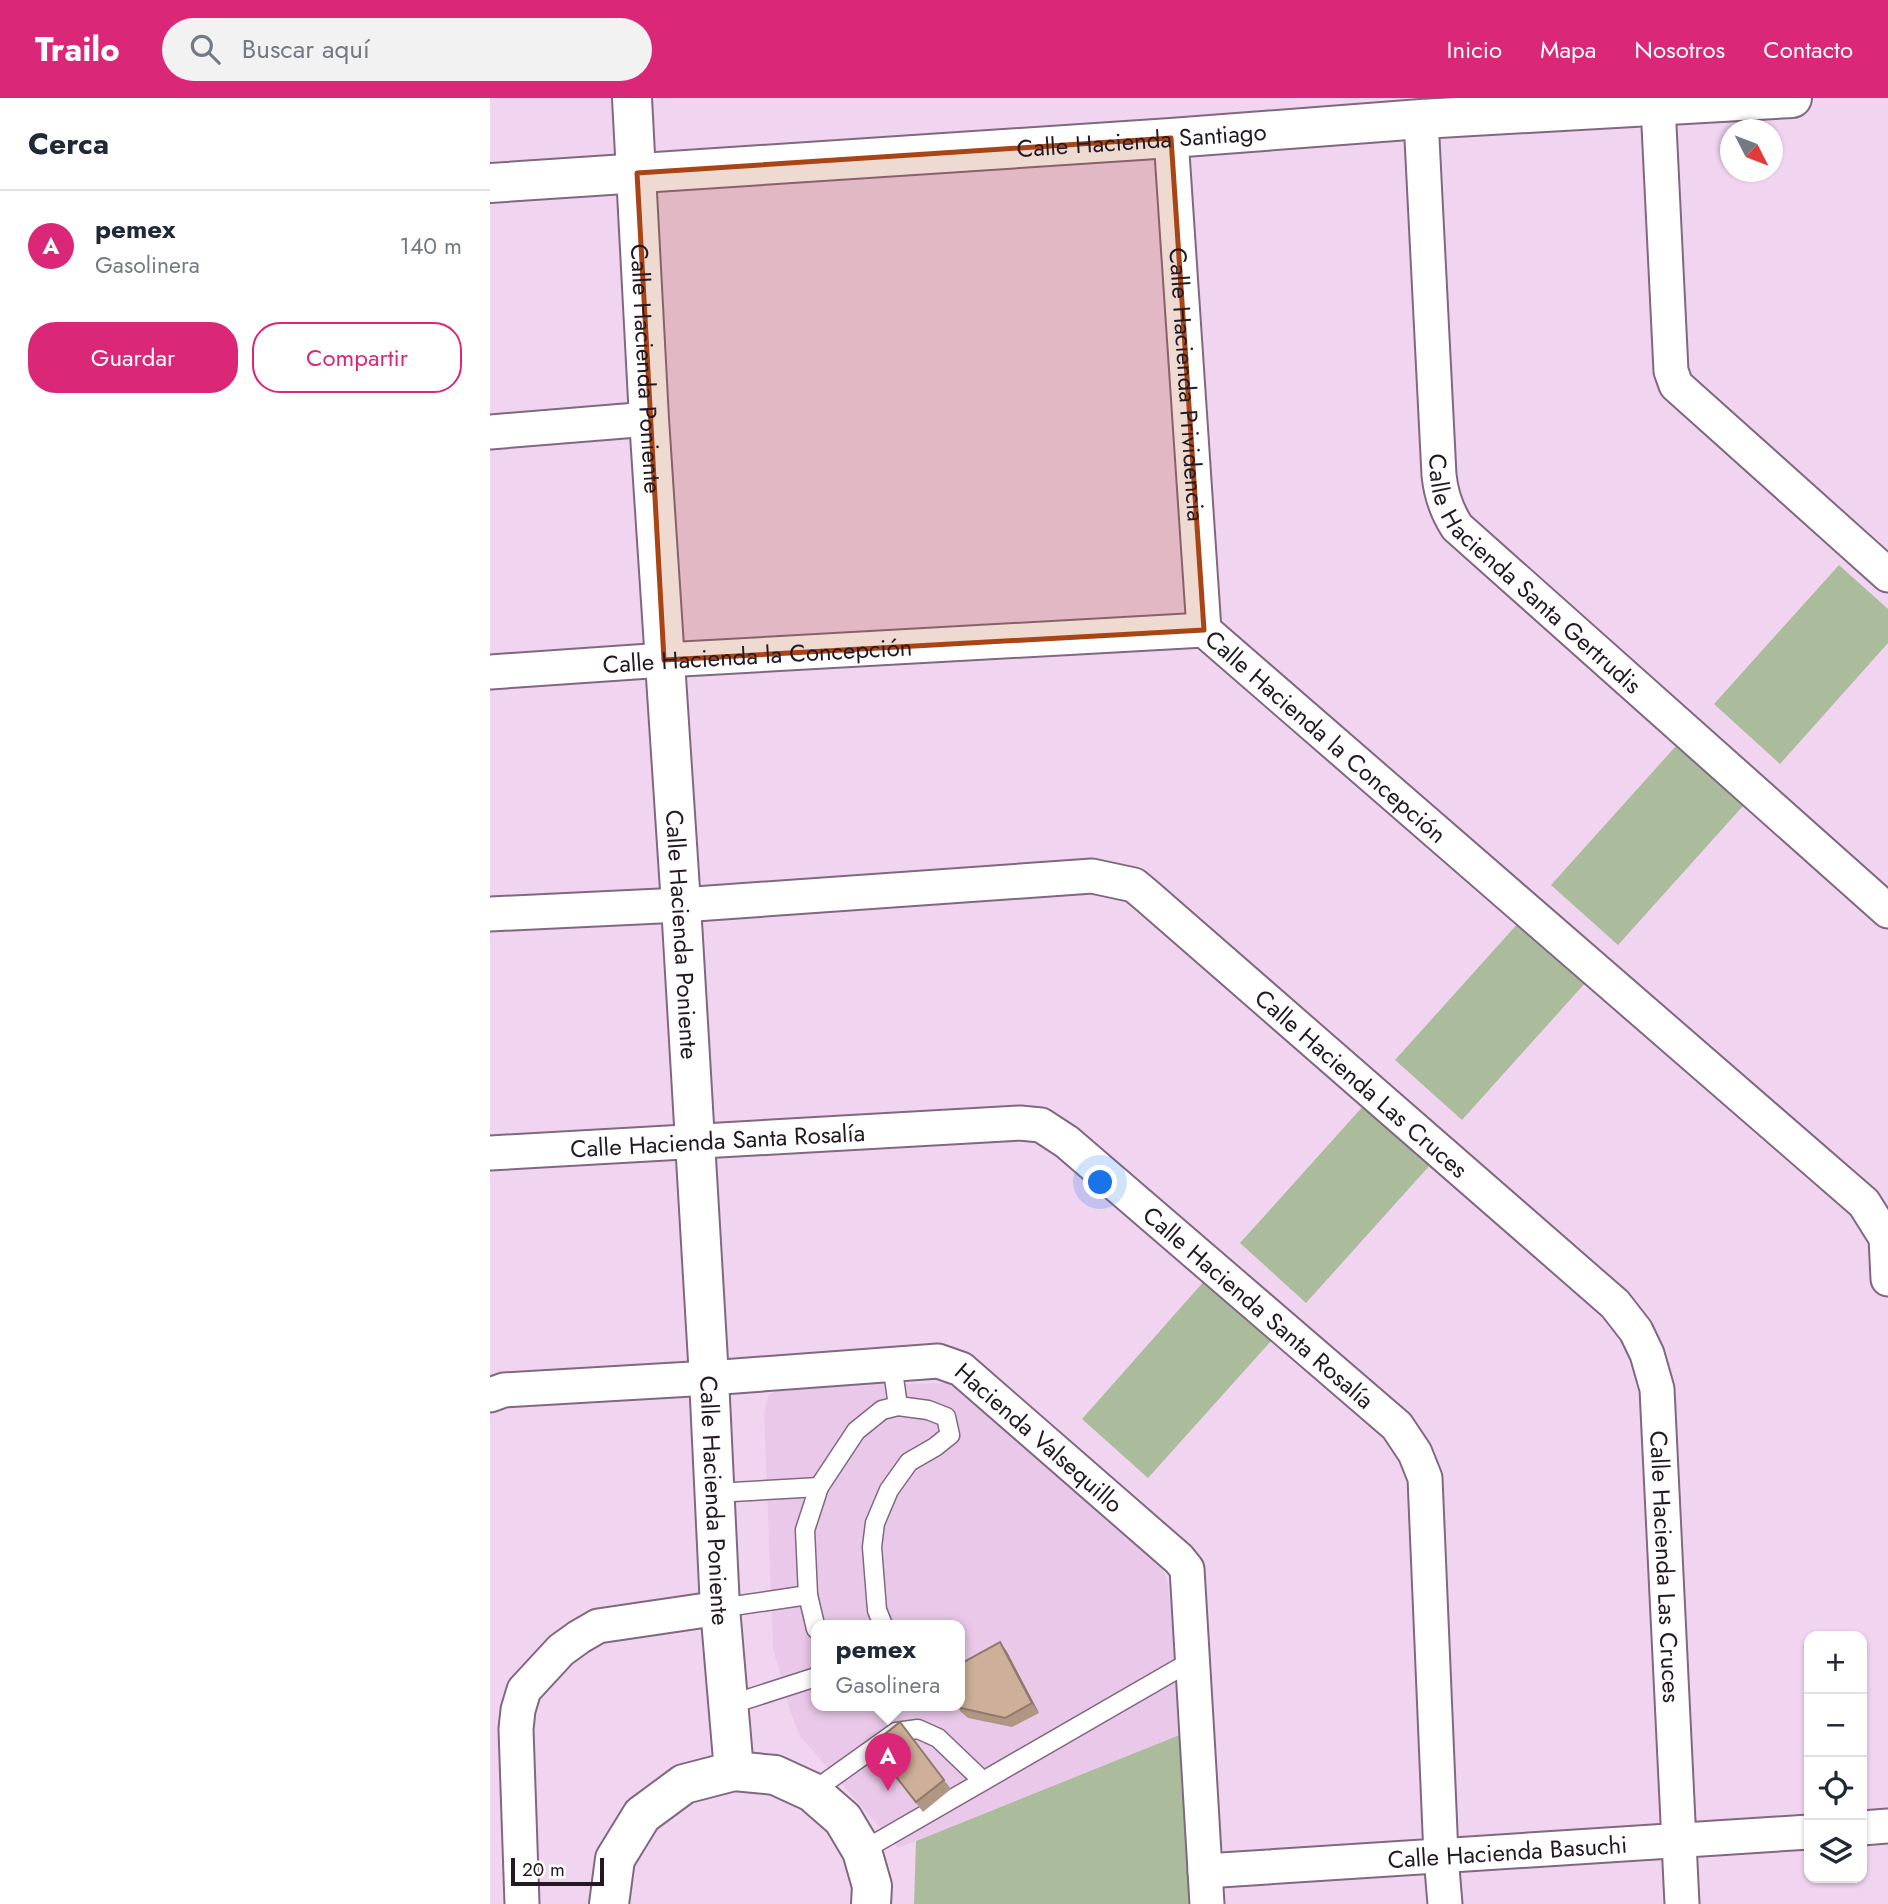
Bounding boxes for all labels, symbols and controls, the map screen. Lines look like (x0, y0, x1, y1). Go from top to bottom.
search box (162, 18, 652, 81)
text: Trailo (35, 26, 120, 73)
icon: search (186, 30, 224, 68)
text: Buscar aquí (242, 30, 370, 68)
text: Inicio (1447, 32, 1502, 67)
text: Mapa (1540, 32, 1596, 67)
text: Nosotros (1634, 32, 1725, 67)
text: Contacto (1763, 32, 1853, 67)
street label: Calle Hacienda Santiago (1016, 113, 1268, 166)
north arrow (1720, 119, 1783, 182)
text: Cerca (28, 122, 109, 165)
text: pemex (95, 210, 176, 248)
text: A (43, 229, 59, 263)
text: 140 m (400, 229, 462, 263)
street label: Calle Hacienda Poniente (622, 243, 671, 495)
street label: Calle Hacienda Prividencia (1161, 246, 1214, 523)
text: Gasolinera (95, 248, 200, 282)
button: Guardar (28, 322, 238, 393)
button: Compartir (252, 322, 462, 393)
street label: Calle Hacienda Santa Gertrudis (1420, 453, 1650, 702)
street label: Calle Hacienda la Concepción (1198, 621, 1455, 851)
street label: Calle Hacienda la Concepción (602, 629, 913, 682)
street label: Calle Hacienda Poniente (657, 809, 708, 1060)
street label: Calle Hacienda Las Cruces (1247, 980, 1476, 1186)
street label: Calle Hacienda Santa Rosalía (569, 1114, 866, 1166)
your location (1083, 1165, 1117, 1199)
street label: Calle Hacienda Santa Rosalía (1135, 1197, 1382, 1417)
street label: Hacienda Valsequillo (947, 1354, 1131, 1520)
street label: Calle Hacienda Poniente (691, 1375, 739, 1627)
street label: Calle Hacienda Las Cruces (1642, 1430, 1690, 1704)
popup (811, 1620, 965, 1711)
text: pemex (836, 1630, 916, 1668)
map controls (1804, 1631, 1867, 1883)
button: + (1804, 1631, 1867, 1694)
text: Gasolinera (836, 1668, 940, 1702)
button: − (1804, 1694, 1867, 1757)
pin: A (865, 1733, 911, 1791)
button: locate (1804, 1757, 1867, 1820)
button: layers (1804, 1820, 1867, 1883)
street label: Calle Hacienda Basuchi (1386, 1826, 1628, 1877)
scale bar (511, 1855, 604, 1887)
text: 20 m (522, 1856, 565, 1883)

